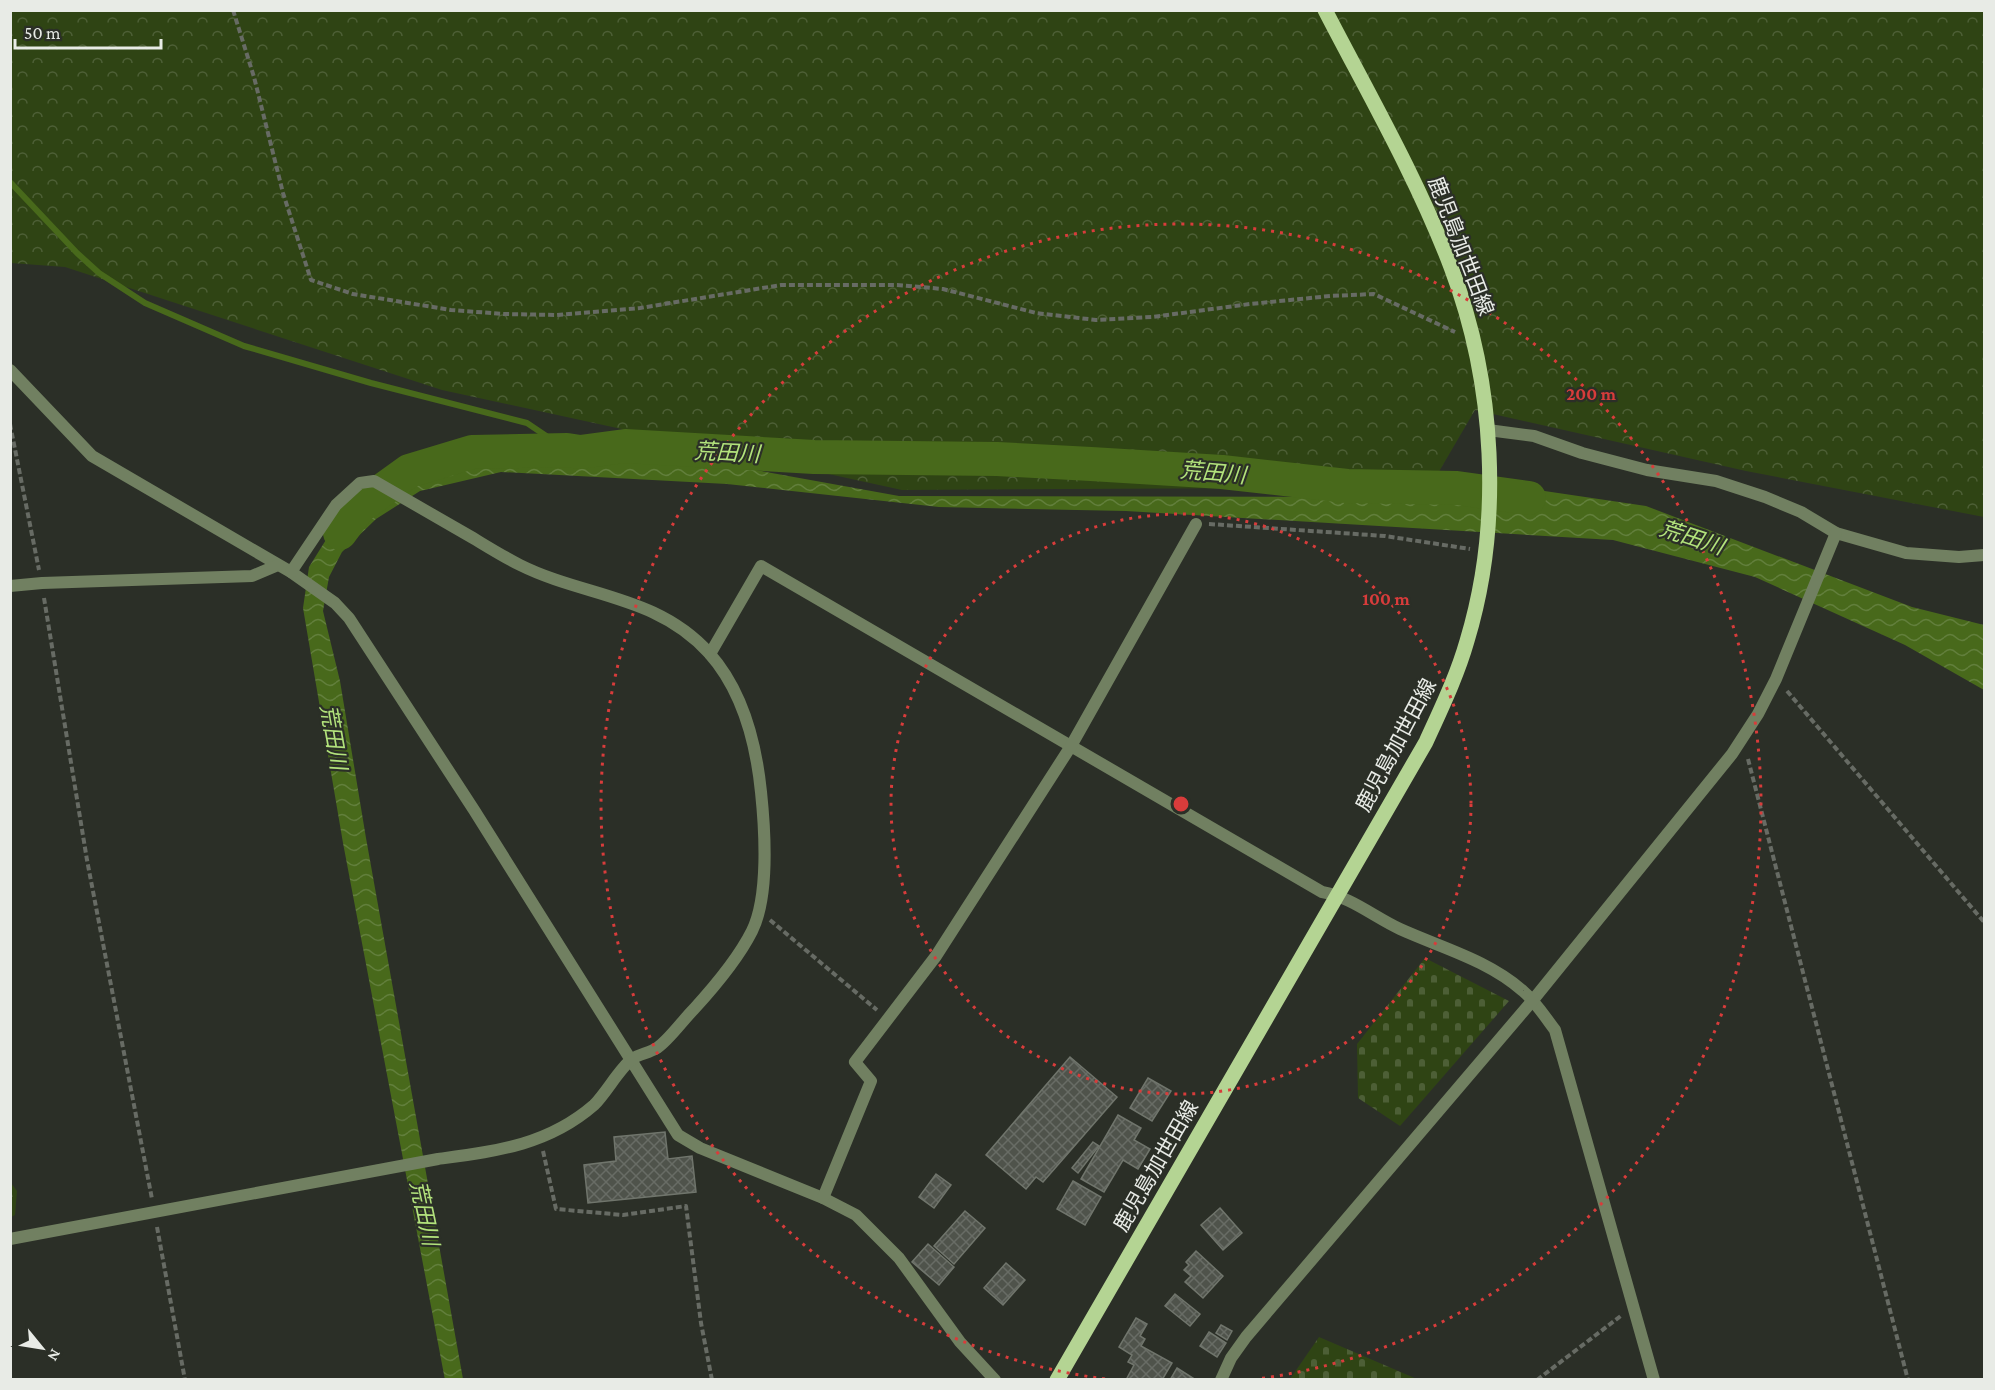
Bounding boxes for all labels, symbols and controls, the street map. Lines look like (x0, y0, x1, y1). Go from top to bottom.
scale bar (15, 12, 160, 50)
text: 50 m (24, 23, 61, 43)
street label: 鹿児島加世田線 (1423, 173, 1499, 319)
text: 200 m (1566, 384, 1617, 404)
water label: 荒田川 (693, 438, 763, 467)
water label: 荒田川 (1179, 457, 1249, 488)
water label: 荒田川 (1657, 515, 1729, 560)
text: 100 m (1362, 589, 1410, 609)
street label: 鹿児島加世田線 (1351, 674, 1441, 816)
water label: 荒田川 (315, 702, 352, 774)
centre of rings (1171, 794, 1191, 814)
street label: 鹿児島加世田線 (1109, 1096, 1203, 1236)
water label: 荒田川 (405, 1178, 444, 1250)
north arrow (12, 1318, 72, 1378)
text: N (44, 1346, 65, 1364)

